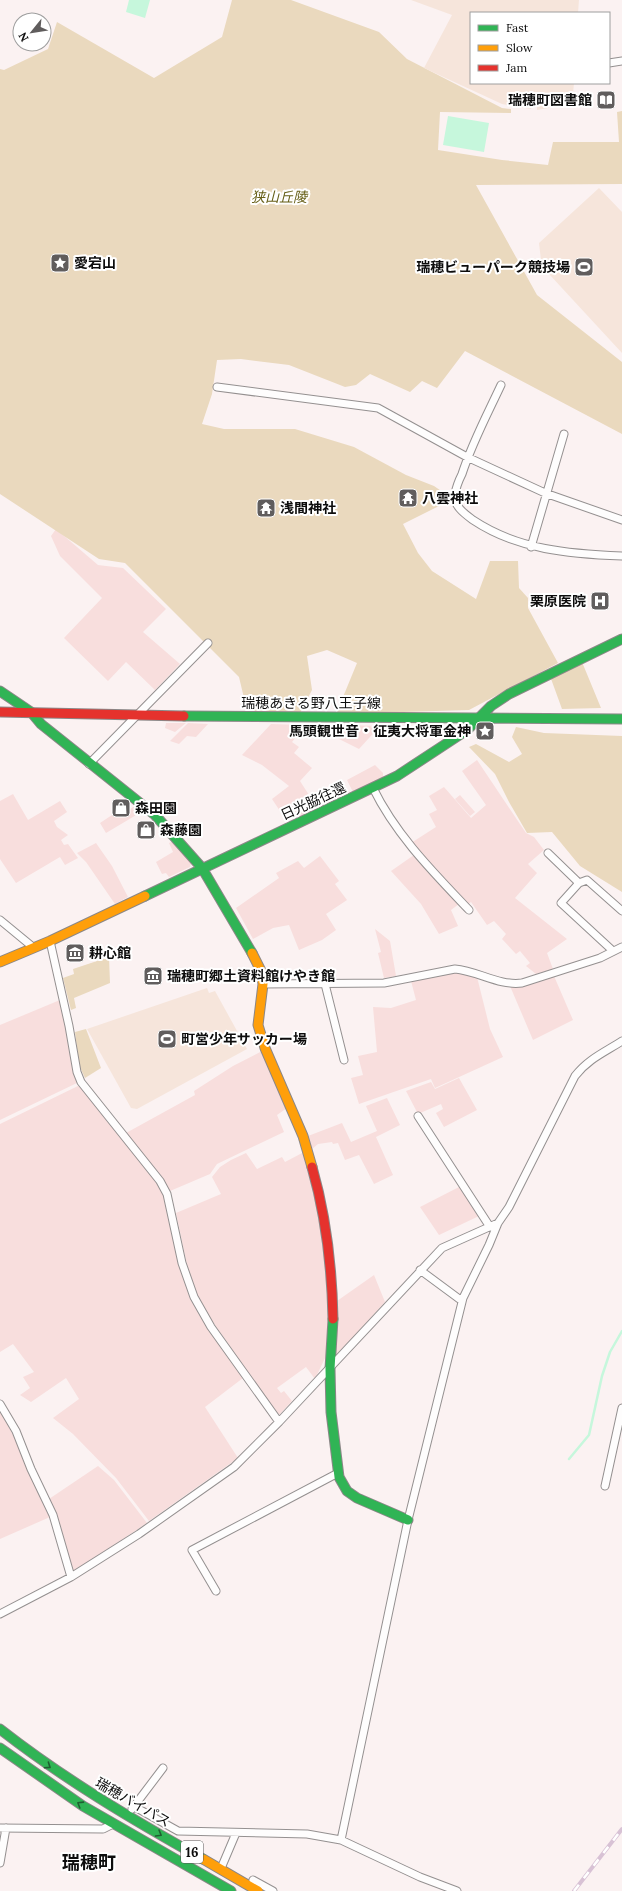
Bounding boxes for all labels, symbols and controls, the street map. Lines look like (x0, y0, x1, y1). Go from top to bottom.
north arrow (12, 12, 52, 52)
legend (470, 12, 610, 84)
text: Fast (506, 20, 529, 35)
text: N (15, 29, 32, 44)
text: Slow (506, 40, 533, 55)
text: Jam (505, 60, 527, 75)
library icon: 瑞穂町図書館 (595, 89, 617, 111)
place label: 瑞穂町図書館 (508, 91, 592, 109)
park label: 狭山丘陵 (251, 188, 309, 206)
place icon: 愛宕山 (49, 252, 71, 274)
place label: 愛宕山 (74, 254, 116, 272)
sports icon: 瑞穂ビューパーク競技場 (573, 256, 595, 278)
place label: 瑞穂ビューパーク競技場 (416, 258, 570, 276)
temple icon: 八雲神社 (397, 487, 419, 509)
place label: 八雲神社 (422, 489, 478, 507)
temple icon: 浅間神社 (255, 497, 277, 519)
place label: 浅間神社 (280, 499, 336, 517)
hospital icon: 栗原医院 (589, 590, 611, 612)
place label: 栗原医院 (530, 592, 586, 610)
street label: 瑞穂あきる野八王子線 (241, 694, 381, 712)
place icon: 馬頭観世音・征夷大将軍金神 (474, 720, 496, 742)
place label: 馬頭観世音・征夷大将軍金神 (289, 722, 471, 740)
street label: 日光脇往還 (277, 778, 349, 824)
shop icon: 森田園 (110, 797, 132, 819)
place label: 森田園 (135, 799, 177, 817)
shop icon: 森藤園 (135, 819, 157, 841)
place label: 森藤園 (160, 821, 202, 839)
museum icon: 耕心館 (64, 942, 86, 964)
place label: 耕心館 (89, 944, 131, 962)
museum icon: 瑞穂町郷土資料館けやき館 (142, 965, 164, 987)
place label: 瑞穂町郷土資料館けやき館 (167, 967, 335, 985)
sports icon: 町営少年サッカー場 (156, 1028, 178, 1050)
place label: 町営少年サッカー場 (181, 1030, 307, 1048)
one-way arrow (44, 1761, 51, 1769)
street label: 瑞穂バイパス (92, 1773, 174, 1831)
one-way arrow (77, 1802, 84, 1809)
one-way arrow (155, 1829, 162, 1836)
road number: 16 (181, 1841, 203, 1863)
district label: 瑞穂町 (62, 1851, 116, 1874)

